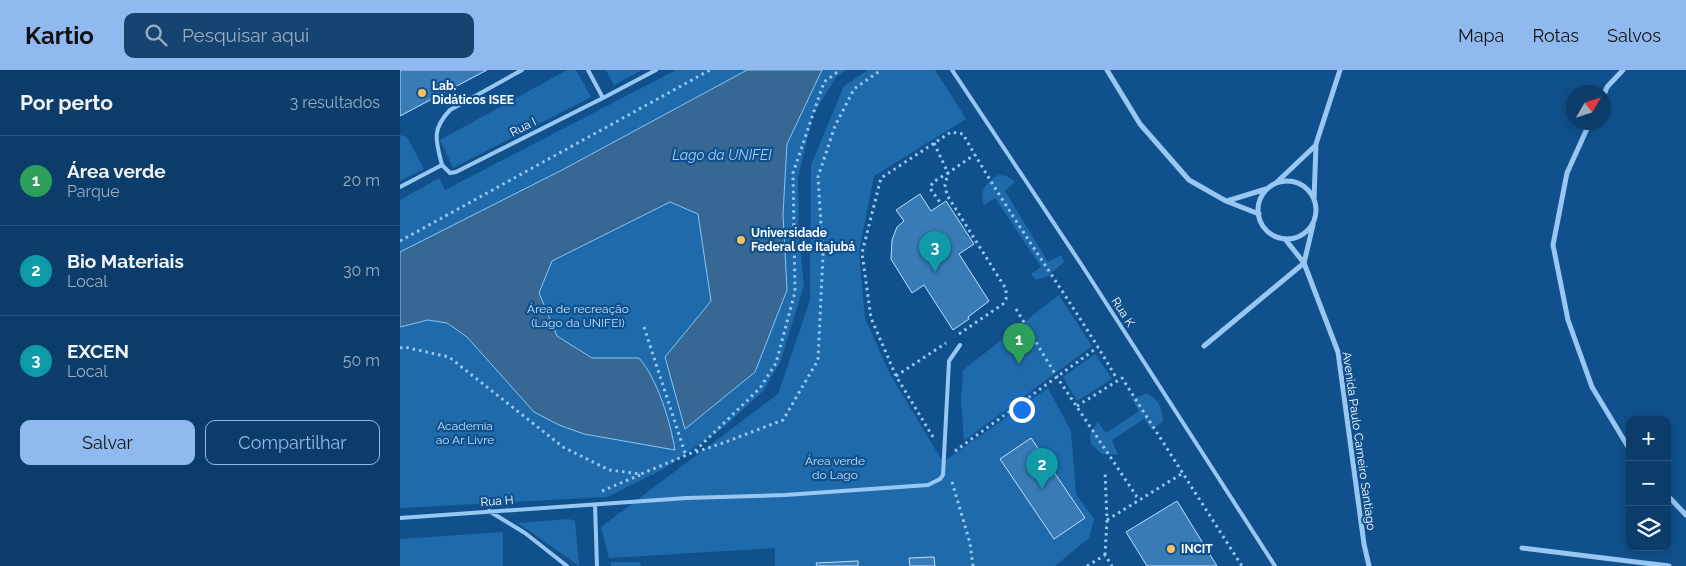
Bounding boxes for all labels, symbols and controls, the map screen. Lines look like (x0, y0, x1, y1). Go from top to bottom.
search box (124, 13, 474, 58)
text: Kartio (25, 21, 94, 50)
icon: search (142, 21, 170, 49)
text: Pesquisar aqui (182, 24, 309, 46)
text: Mapa (1458, 25, 1504, 46)
text: Rotas (1532, 25, 1579, 46)
text: Salvos (1607, 25, 1661, 46)
place label: Lab. Didáticos ISEE (432, 79, 514, 107)
north arrow (1566, 85, 1611, 130)
marker: Lab. Didáticos ISEE (416, 87, 428, 99)
text: Por perto (20, 90, 113, 115)
text: 3 resultados (290, 93, 380, 112)
street label: Rua I (508, 115, 538, 139)
water label: Lago da UNIFEI (672, 147, 772, 163)
text: Área verde (67, 160, 166, 182)
text: 1 (32, 171, 40, 190)
text: 20 m (343, 171, 380, 190)
text: Parque (67, 182, 120, 201)
place label: Universidade Federal de Itajubá (751, 226, 855, 254)
pin: 3 (919, 231, 951, 272)
marker: Universidade Federal de Itajubá (735, 234, 747, 246)
text: Bio Materiais (67, 250, 184, 272)
text: 2 (31, 261, 41, 280)
text: 30 m (343, 261, 380, 280)
text: Local (67, 272, 108, 291)
street label: Rua K (1109, 295, 1138, 330)
park label: Área de recreação (Lago da UNIFEI) (527, 302, 629, 330)
pin: 1 (1003, 323, 1035, 364)
text: EXCEN (67, 340, 129, 362)
text: 3 (32, 351, 40, 370)
text: 50 m (343, 351, 380, 370)
street label: Avenida Paulo Carneiro Santiago (1340, 351, 1378, 531)
text: Local (67, 362, 108, 381)
your location (1009, 397, 1035, 423)
map controls (1626, 416, 1671, 551)
button: + (1626, 416, 1671, 461)
park label: Academia ao Ar Livre (436, 419, 494, 447)
button: Salvar (20, 420, 195, 465)
button: Compartilhar (205, 420, 380, 465)
pin: 2 (1026, 448, 1058, 489)
park label: Área verde do Lago (805, 454, 865, 482)
button: − (1626, 461, 1671, 506)
street label: Rua H (480, 493, 514, 509)
button: layers (1626, 506, 1671, 551)
place label: INCIT (1181, 542, 1213, 556)
marker: INCIT (1165, 543, 1177, 555)

